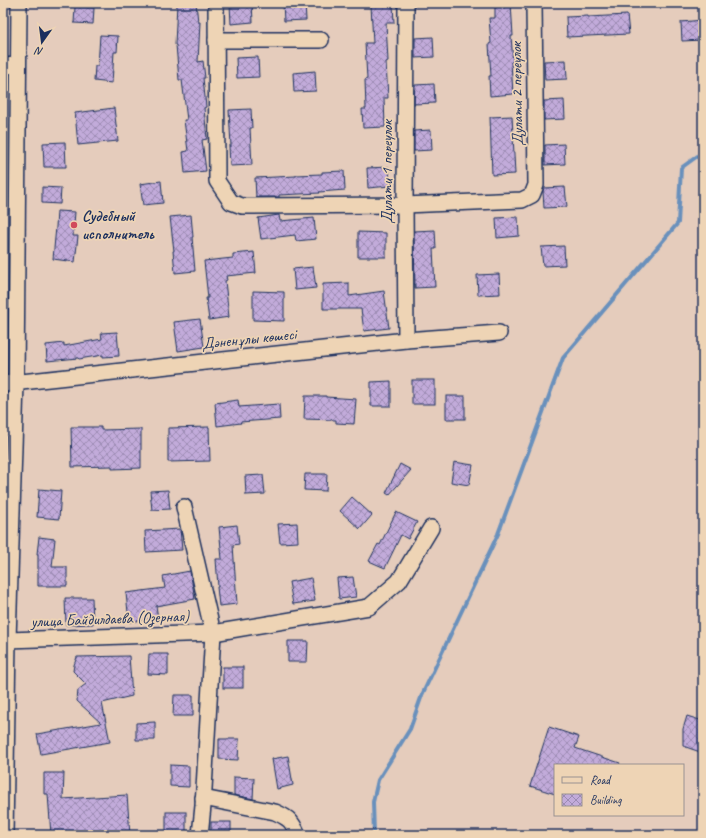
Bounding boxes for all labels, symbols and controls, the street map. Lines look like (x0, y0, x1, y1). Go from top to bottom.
north arrow (22, 22, 62, 62)
street label: Дулати 2 переулок (506, 40, 528, 146)
text: N (32, 44, 45, 59)
street label: Дулати 1 переулок (377, 118, 397, 224)
place label: Судебный исполнитель (82, 206, 155, 244)
marker: Судебный исполнитель (69, 220, 79, 230)
street label: Дәненұлы көшесі (201, 324, 299, 354)
street label: улица Байдилдаева (Озерная) (30, 606, 190, 632)
legend (554, 764, 684, 816)
text: Road (590, 772, 612, 788)
text: Building (590, 792, 622, 808)

